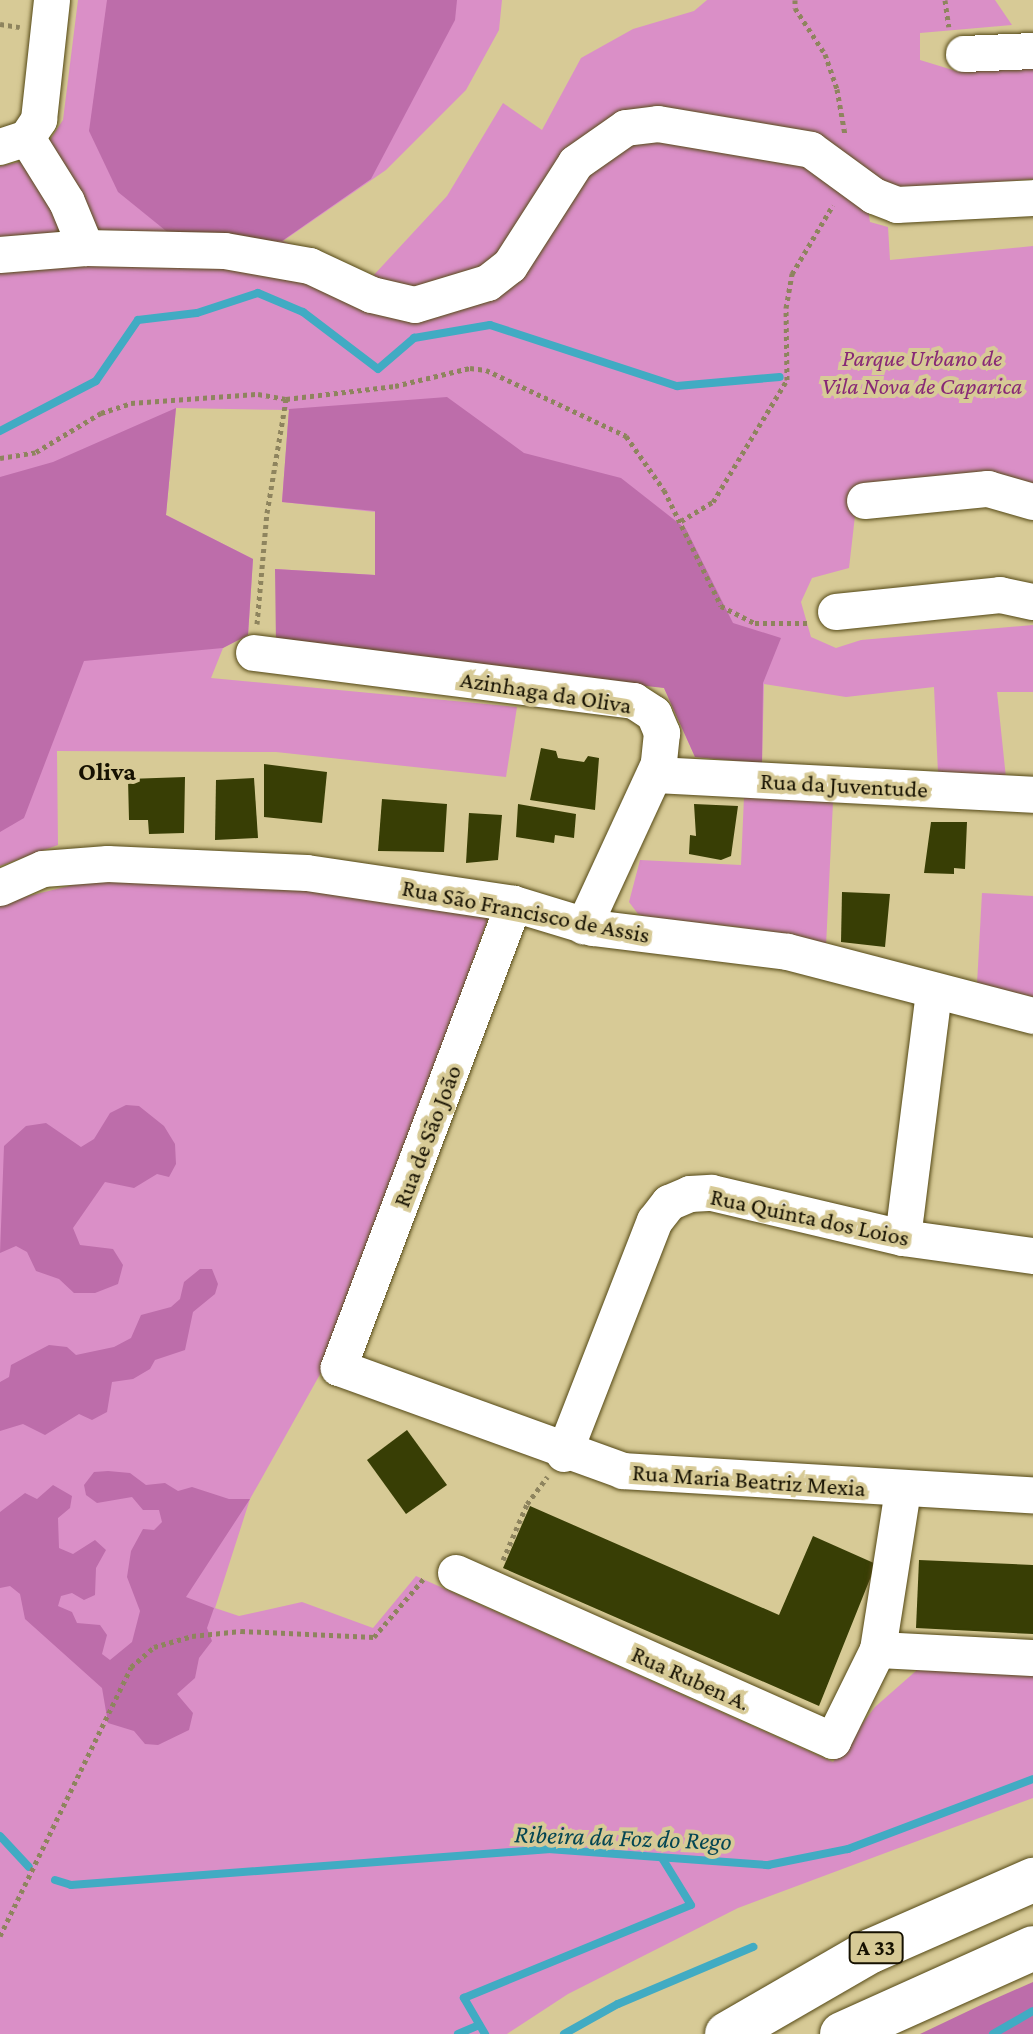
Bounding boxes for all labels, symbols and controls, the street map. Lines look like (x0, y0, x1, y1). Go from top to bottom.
park label: Parque Urbano de Vila Nova de Caparica (822, 344, 1022, 400)
street label: Azinhaga da Oliva (458, 664, 634, 720)
district label: Oliva (78, 756, 136, 788)
street label: Rua da Juventude (760, 766, 928, 804)
street label: Rua São Francisco de Assis (400, 873, 652, 949)
street label: Rua de São João (387, 1061, 467, 1211)
street label: Rua Quinta dos Loios (708, 1182, 912, 1252)
street label: Rua Maria Beatriz Mexia (631, 1457, 867, 1503)
street label: Rua Ruben A. (627, 1639, 755, 1717)
water label: Ribeira da Foz do Rego (514, 1819, 732, 1857)
road number: A 33 (848, 1930, 904, 1966)

